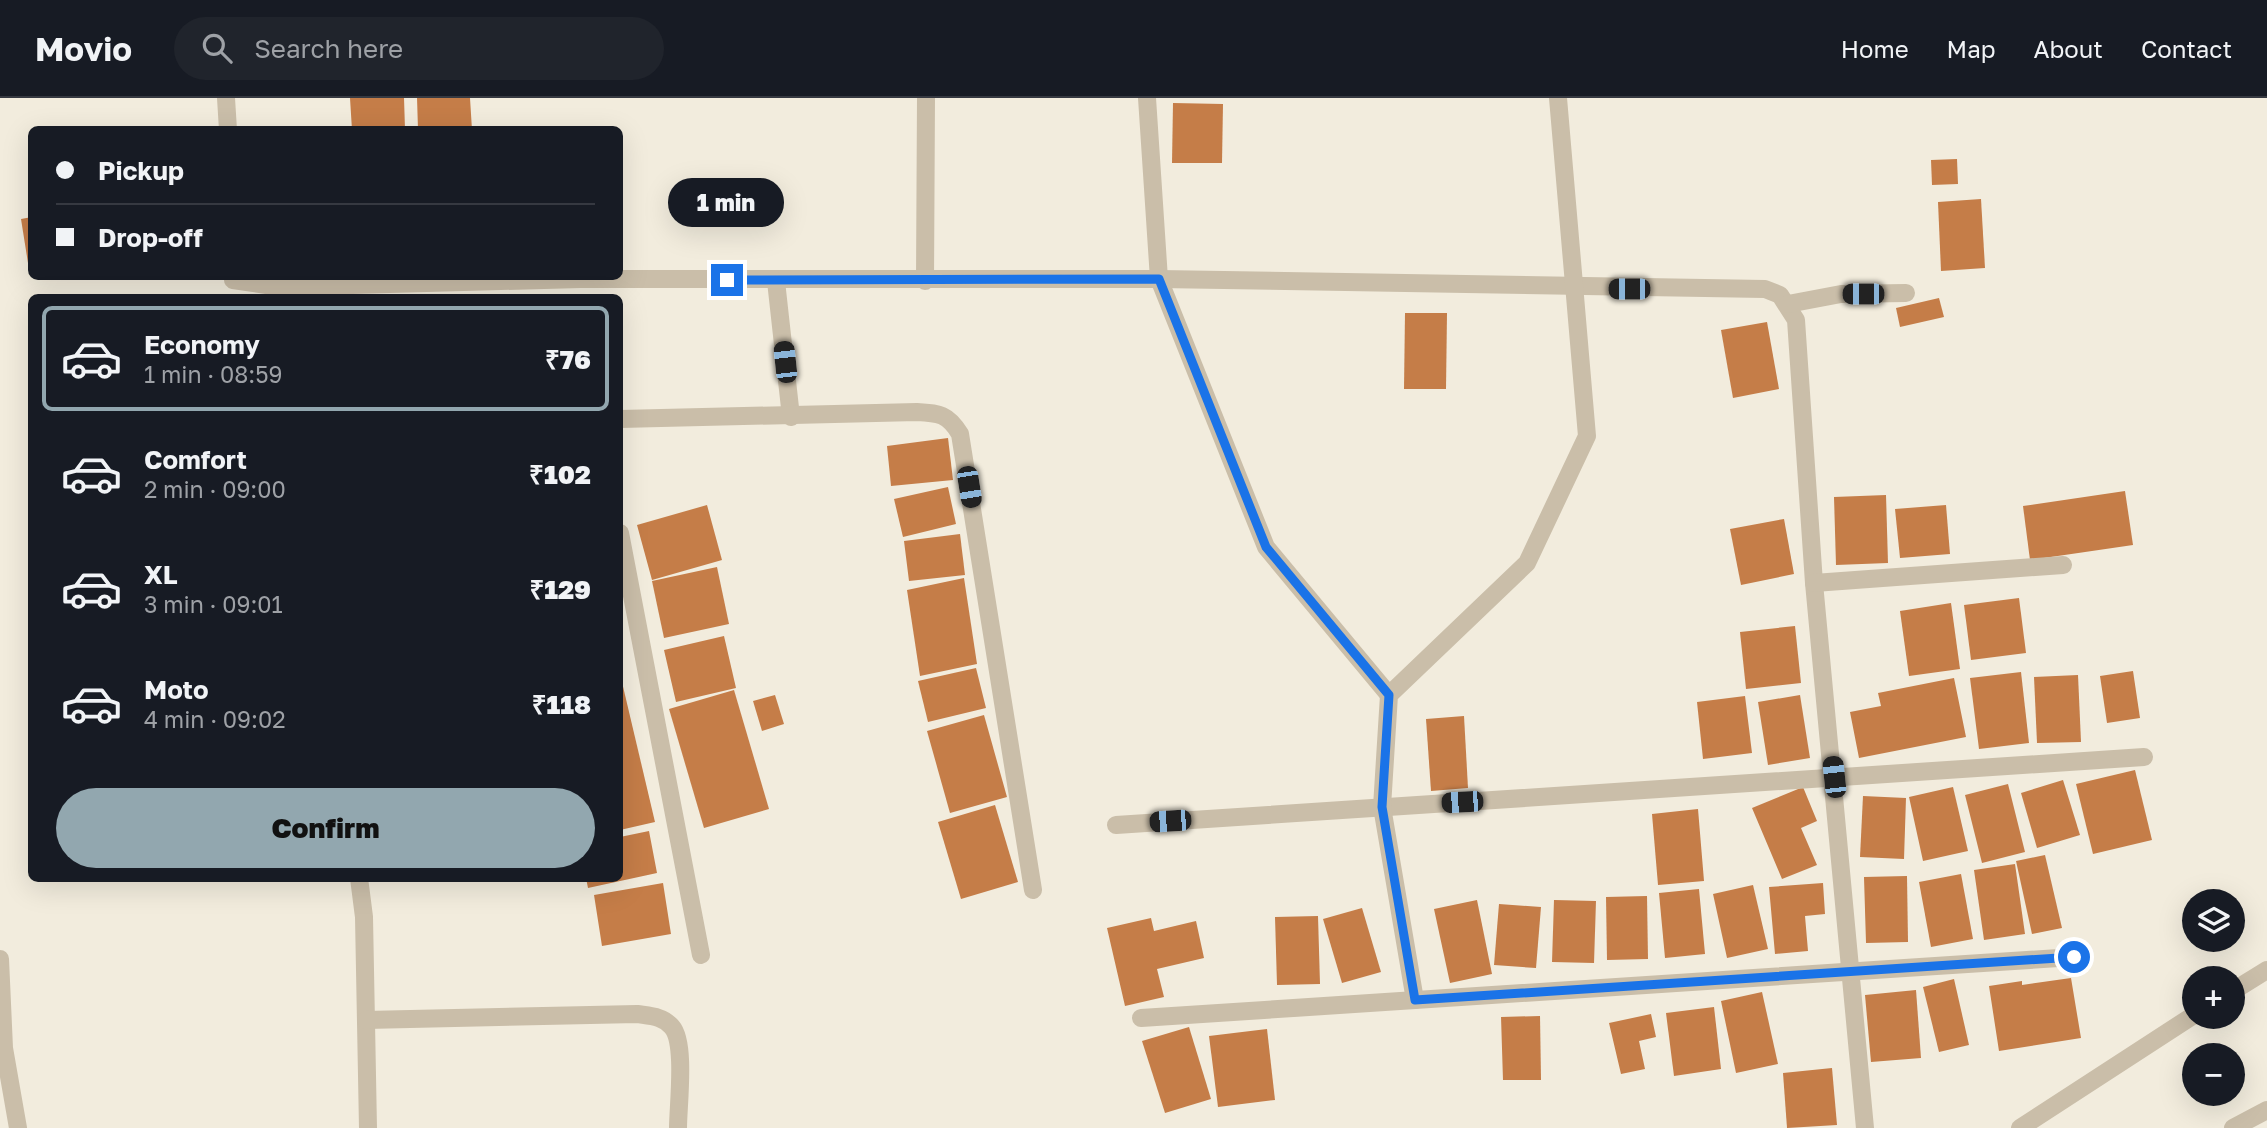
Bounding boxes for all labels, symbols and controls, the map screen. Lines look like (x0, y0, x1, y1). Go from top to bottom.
search box (174, 17, 664, 80)
text: Movio (35, 29, 132, 68)
icon: search (198, 29, 236, 67)
text: Search here (254, 33, 403, 64)
text: Home (1841, 34, 1909, 63)
text: Map (1947, 34, 1996, 63)
text: About (2034, 34, 2103, 63)
text: Contact (2141, 34, 2232, 63)
text: Pickup (98, 155, 184, 186)
callout: 1 min (669, 178, 785, 228)
text: 1 min (697, 188, 755, 216)
text: Drop-off (98, 222, 203, 253)
route end (711, 264, 743, 296)
car (1609, 279, 1651, 300)
car (1843, 284, 1885, 305)
icon: car (60, 327, 123, 390)
text: Economy (144, 329, 260, 360)
car (773, 340, 798, 384)
text: ₹76 (545, 344, 591, 375)
text: 1 min · 08:59 (144, 360, 282, 388)
icon: car (60, 442, 123, 505)
text: Comfort (144, 444, 247, 475)
text: ₹102 (529, 459, 591, 490)
car (956, 465, 983, 509)
text: 2 min · 09:00 (144, 475, 286, 503)
icon: car (60, 557, 123, 620)
text: XL (144, 559, 178, 590)
text: ₹129 (529, 574, 591, 605)
text: 3 min · 09:01 (144, 590, 283, 618)
icon: car (60, 672, 123, 735)
text: Moto (144, 674, 209, 705)
text: ₹118 (532, 689, 591, 720)
text: 4 min · 09:02 (144, 705, 286, 733)
car (1822, 755, 1847, 799)
button: Confirm (56, 788, 595, 868)
car (1441, 790, 1484, 814)
car (1149, 809, 1192, 833)
map controls (2182, 889, 2245, 1106)
button: layers (2182, 889, 2245, 952)
route start (2058, 941, 2090, 973)
button: + (2182, 966, 2245, 1029)
button: − (2182, 1043, 2245, 1106)

